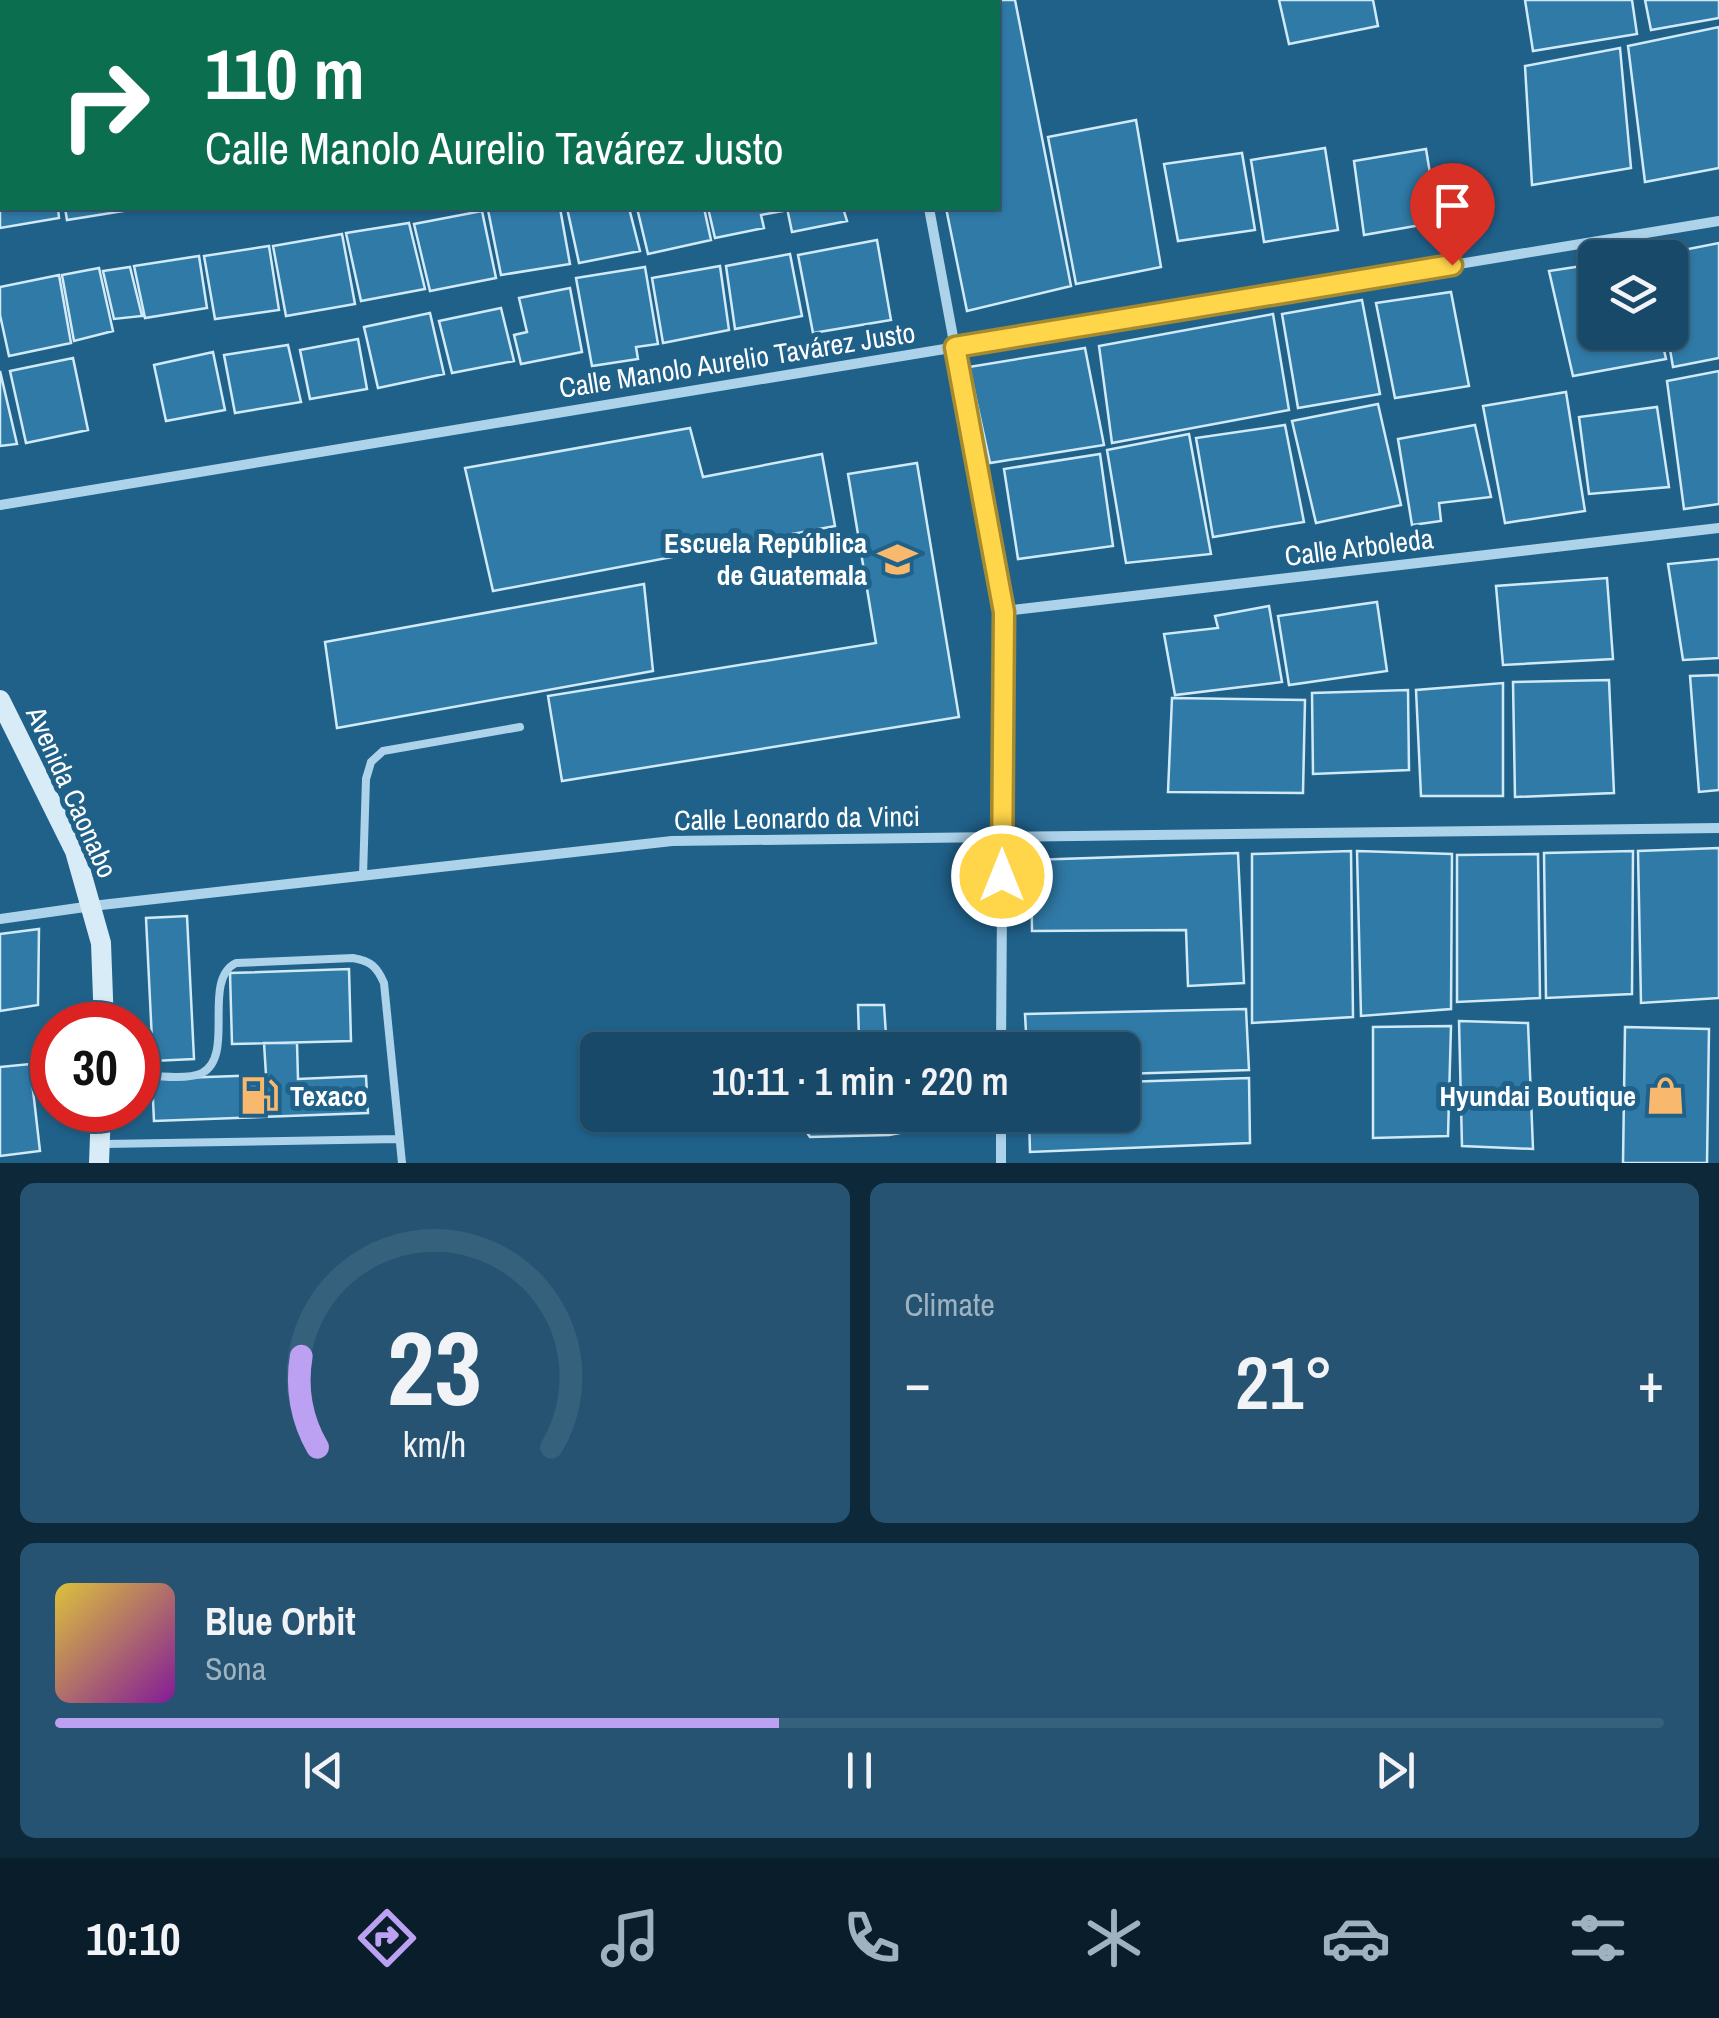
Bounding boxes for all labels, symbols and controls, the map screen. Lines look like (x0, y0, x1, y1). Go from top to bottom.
text: 110 m (205, 27, 365, 121)
icon: right (40, 40, 170, 170)
text: Calle Manolo Aurelio Tavárez Justo (205, 117, 783, 178)
pin (1410, 163, 1495, 266)
icon: arrive (1425, 178, 1480, 233)
map controls (1578, 240, 1688, 350)
button: layers (1578, 240, 1688, 350)
street label: Calle Manolo Aurelio Tavárez Justo (556, 313, 918, 407)
street label: Calle Arboleda (1283, 519, 1436, 575)
place label: Escuela República de Guatemala (664, 524, 867, 594)
school or university icon: Escuela República de Guatemala (876, 538, 918, 580)
street label: Avenida Caonabo (17, 700, 127, 884)
street label: Calle Leonardo da Vinci (674, 797, 920, 839)
position arrow (950, 824, 1054, 928)
speed limit sign: 30 (30, 1002, 160, 1132)
text: 10:11 · 1 min · 220 m (711, 1056, 1009, 1107)
fuel station icon: Texaco (239, 1075, 281, 1117)
shop icon: Hyundai Boutique (1645, 1075, 1687, 1117)
place label: Texaco (290, 1077, 367, 1115)
place label: Hyundai Boutique (1440, 1077, 1636, 1115)
text: Climate (905, 1283, 995, 1326)
text: 23 (387, 1297, 482, 1437)
text: 21° (1235, 1331, 1333, 1432)
text: − (905, 1345, 931, 1419)
text: + (1638, 1345, 1664, 1419)
text: km/h (403, 1420, 467, 1468)
text: Blue Orbit (205, 1596, 356, 1647)
text: Sona (205, 1647, 266, 1690)
icon: previous (296, 1743, 351, 1798)
icon: pause (832, 1743, 887, 1798)
icon: next (1368, 1743, 1423, 1798)
icon: directions (352, 1903, 422, 1973)
icon: music (595, 1903, 665, 1973)
icon: phone (837, 1903, 907, 1973)
icon: climate (1079, 1903, 1149, 1973)
icon: car (1321, 1903, 1391, 1973)
icon: filters (1563, 1903, 1633, 1973)
text: 10:10 (86, 1908, 180, 1969)

